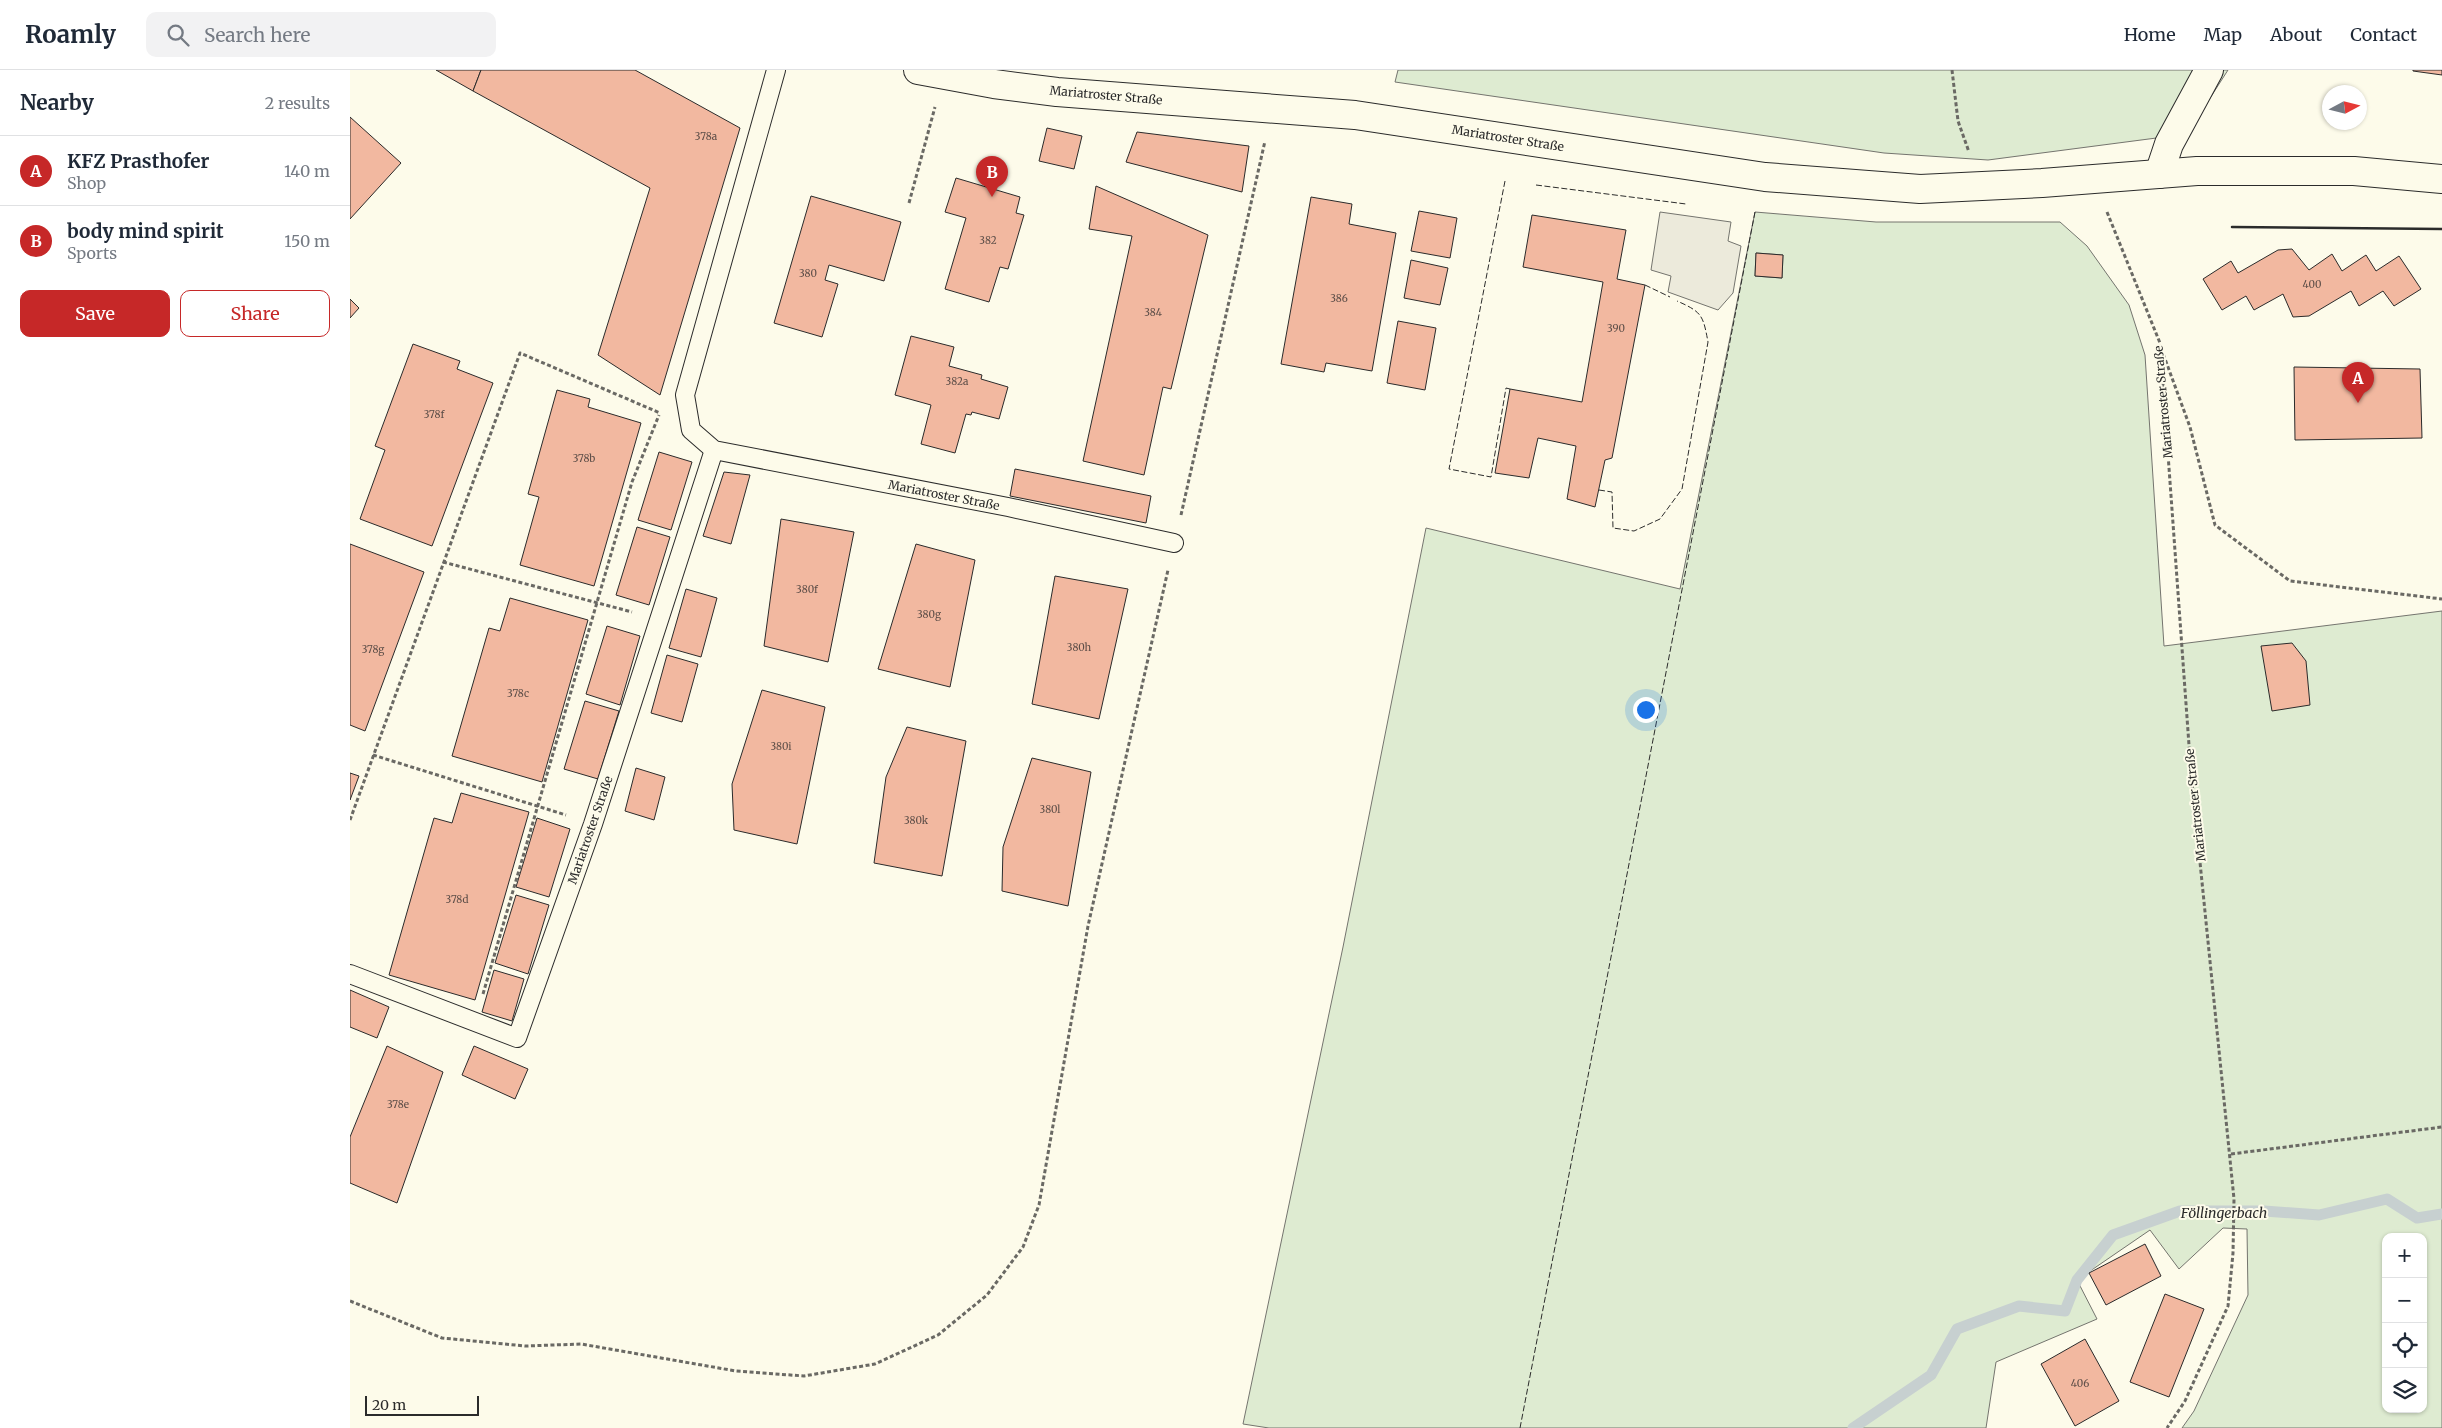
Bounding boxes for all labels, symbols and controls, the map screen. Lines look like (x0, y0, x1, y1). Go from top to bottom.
search box (146, 12, 496, 57)
text: Roamly (25, 19, 116, 50)
icon: search (164, 21, 192, 49)
text: Search here (204, 23, 310, 47)
text: Home (2124, 23, 2176, 46)
text: Map (2204, 23, 2242, 46)
text: About (2270, 23, 2322, 46)
text: Contact (2350, 23, 2417, 46)
street label: Mariatroster Straße (1049, 83, 1163, 107)
north arrow (2322, 85, 2367, 130)
text: Nearby (20, 89, 94, 116)
text: 2 results (265, 93, 330, 113)
street label: Mariatroster Straße (1451, 122, 1565, 154)
house number: 378a (695, 130, 718, 143)
text: KFZ Prasthofer (67, 149, 209, 173)
pin: B (976, 156, 1008, 197)
text: A (30, 161, 42, 181)
text: 140 m (284, 161, 330, 181)
text: Shop (67, 173, 106, 193)
text: body mind spirit (67, 219, 224, 243)
text: B (30, 231, 42, 251)
text: 150 m (284, 231, 330, 251)
house number: 382 (979, 234, 997, 247)
text: Sports (67, 243, 117, 263)
house number: 380 (799, 267, 817, 280)
house number: 400 (2302, 278, 2322, 291)
button: Save (20, 290, 170, 337)
button: Share (180, 290, 330, 337)
house number: 386 (1330, 292, 1348, 305)
house number: 384 (1144, 306, 1162, 319)
house number: 390 (1607, 322, 1625, 335)
street label: Mariatroster Straße (2151, 345, 2175, 459)
pin: A (2342, 362, 2374, 403)
house number: 382a (946, 375, 969, 388)
house number: 378f (424, 408, 445, 421)
house number: 378b (573, 452, 595, 465)
street label: Mariatroster Straße (887, 477, 1001, 513)
house number: 380f (796, 583, 819, 596)
house number: 380g (917, 608, 941, 621)
house number: 380h (1067, 641, 1092, 654)
house number: 378g (362, 643, 384, 656)
house number: 378c (507, 687, 529, 700)
your location (1633, 697, 1659, 723)
house number: 380i (770, 740, 792, 753)
street label: Mariatroster Straße (2182, 748, 2208, 862)
street label: Mariatroster Straße (564, 774, 616, 886)
house number: 380l (1040, 803, 1060, 816)
house number: 380k (904, 814, 929, 827)
house number: 378d (446, 893, 468, 906)
house number: 378e (387, 1098, 409, 1111)
water label: Föllingerbach (2180, 1204, 2267, 1222)
map controls (2382, 1233, 2427, 1413)
button: + (2382, 1233, 2427, 1278)
button: − (2382, 1278, 2427, 1323)
button: locate (2382, 1323, 2427, 1368)
button: layers (2382, 1368, 2427, 1413)
house number: 406 (2071, 1377, 2089, 1390)
scale bar (365, 1393, 479, 1416)
text: 20 m (372, 1396, 406, 1414)

